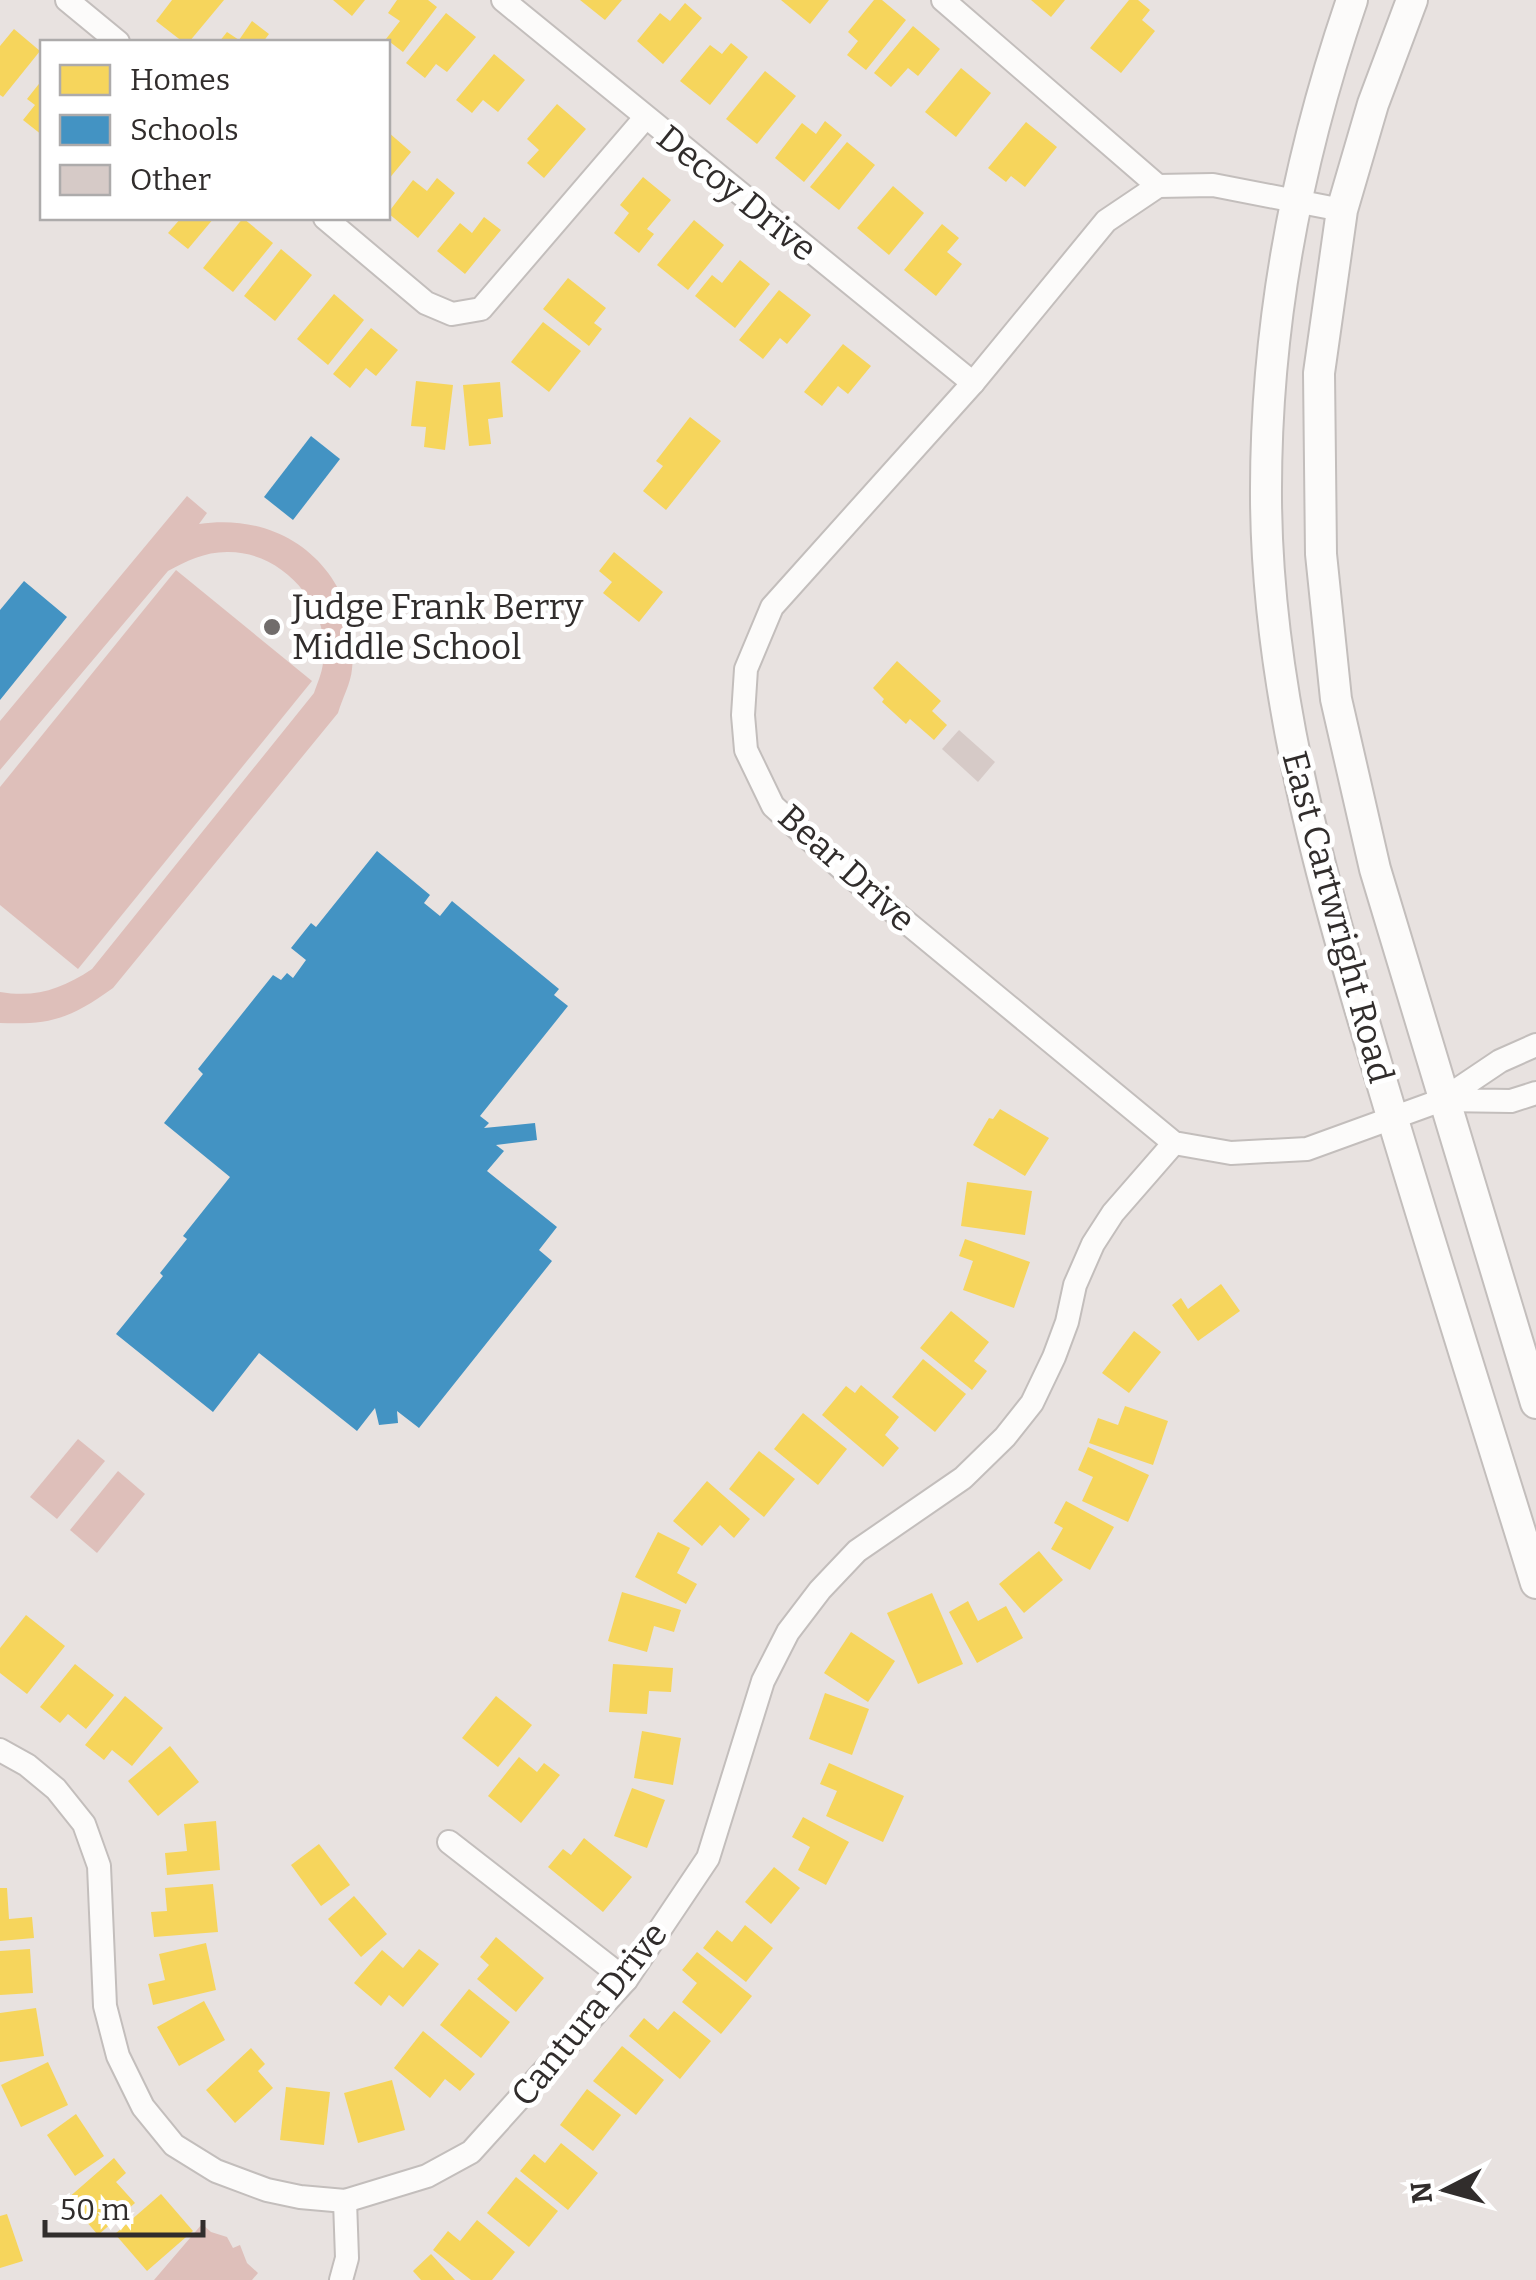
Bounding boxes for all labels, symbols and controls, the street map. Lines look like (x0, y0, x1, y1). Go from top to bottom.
legend (40, 40, 390, 220)
text: Homes (130, 62, 230, 98)
text: Schools (130, 112, 239, 148)
street label: Decoy Drive (649, 116, 825, 270)
text: Other (130, 162, 211, 198)
place label: Judge Frank Berry Middle School (291, 586, 584, 668)
marker: Judge Frank Berry Middle School (261, 616, 283, 638)
street label: East Cartwright Road (1274, 747, 1402, 1087)
street label: Bear Drive (770, 796, 924, 940)
street label: Cantura Drive (502, 1914, 676, 2114)
north arrow (1396, 2140, 1496, 2240)
scale bar (45, 2175, 202, 2237)
text: N (1404, 2180, 1439, 2205)
text: 50 m (60, 2192, 130, 2228)

